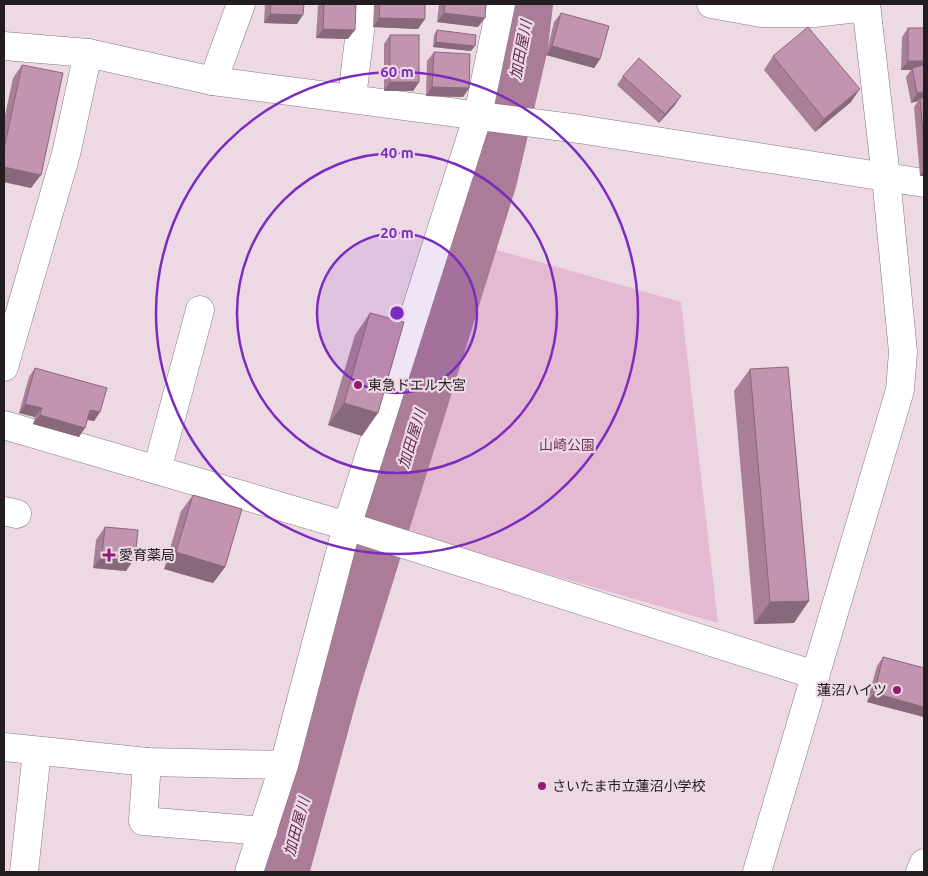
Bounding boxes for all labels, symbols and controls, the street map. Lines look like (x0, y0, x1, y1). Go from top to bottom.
water label: 加田屋川 (506, 17, 535, 81)
text: 60 m (380, 63, 414, 80)
text: 40 m (380, 144, 414, 161)
text: 20 m (380, 224, 414, 241)
centre of rings (388, 304, 406, 322)
place label: 東急ドエル大宮 (368, 377, 466, 393)
marker: 東急ドエル大宮 (352, 379, 364, 391)
water label: 加田屋川 (395, 406, 429, 470)
park label: 山崎公園 (539, 437, 595, 453)
place label: 愛育薬局 (119, 547, 175, 563)
marker: 愛育薬局 (103, 549, 115, 561)
place label: 蓮沼ハイツ (817, 682, 887, 698)
marker: 蓮沼ハイツ (891, 684, 903, 696)
place label: さいたま市立蓮沼小学校 (552, 778, 706, 794)
marker: さいたま市立蓮沼小学校 (536, 780, 548, 792)
water label: 加田屋川 (281, 794, 313, 858)

